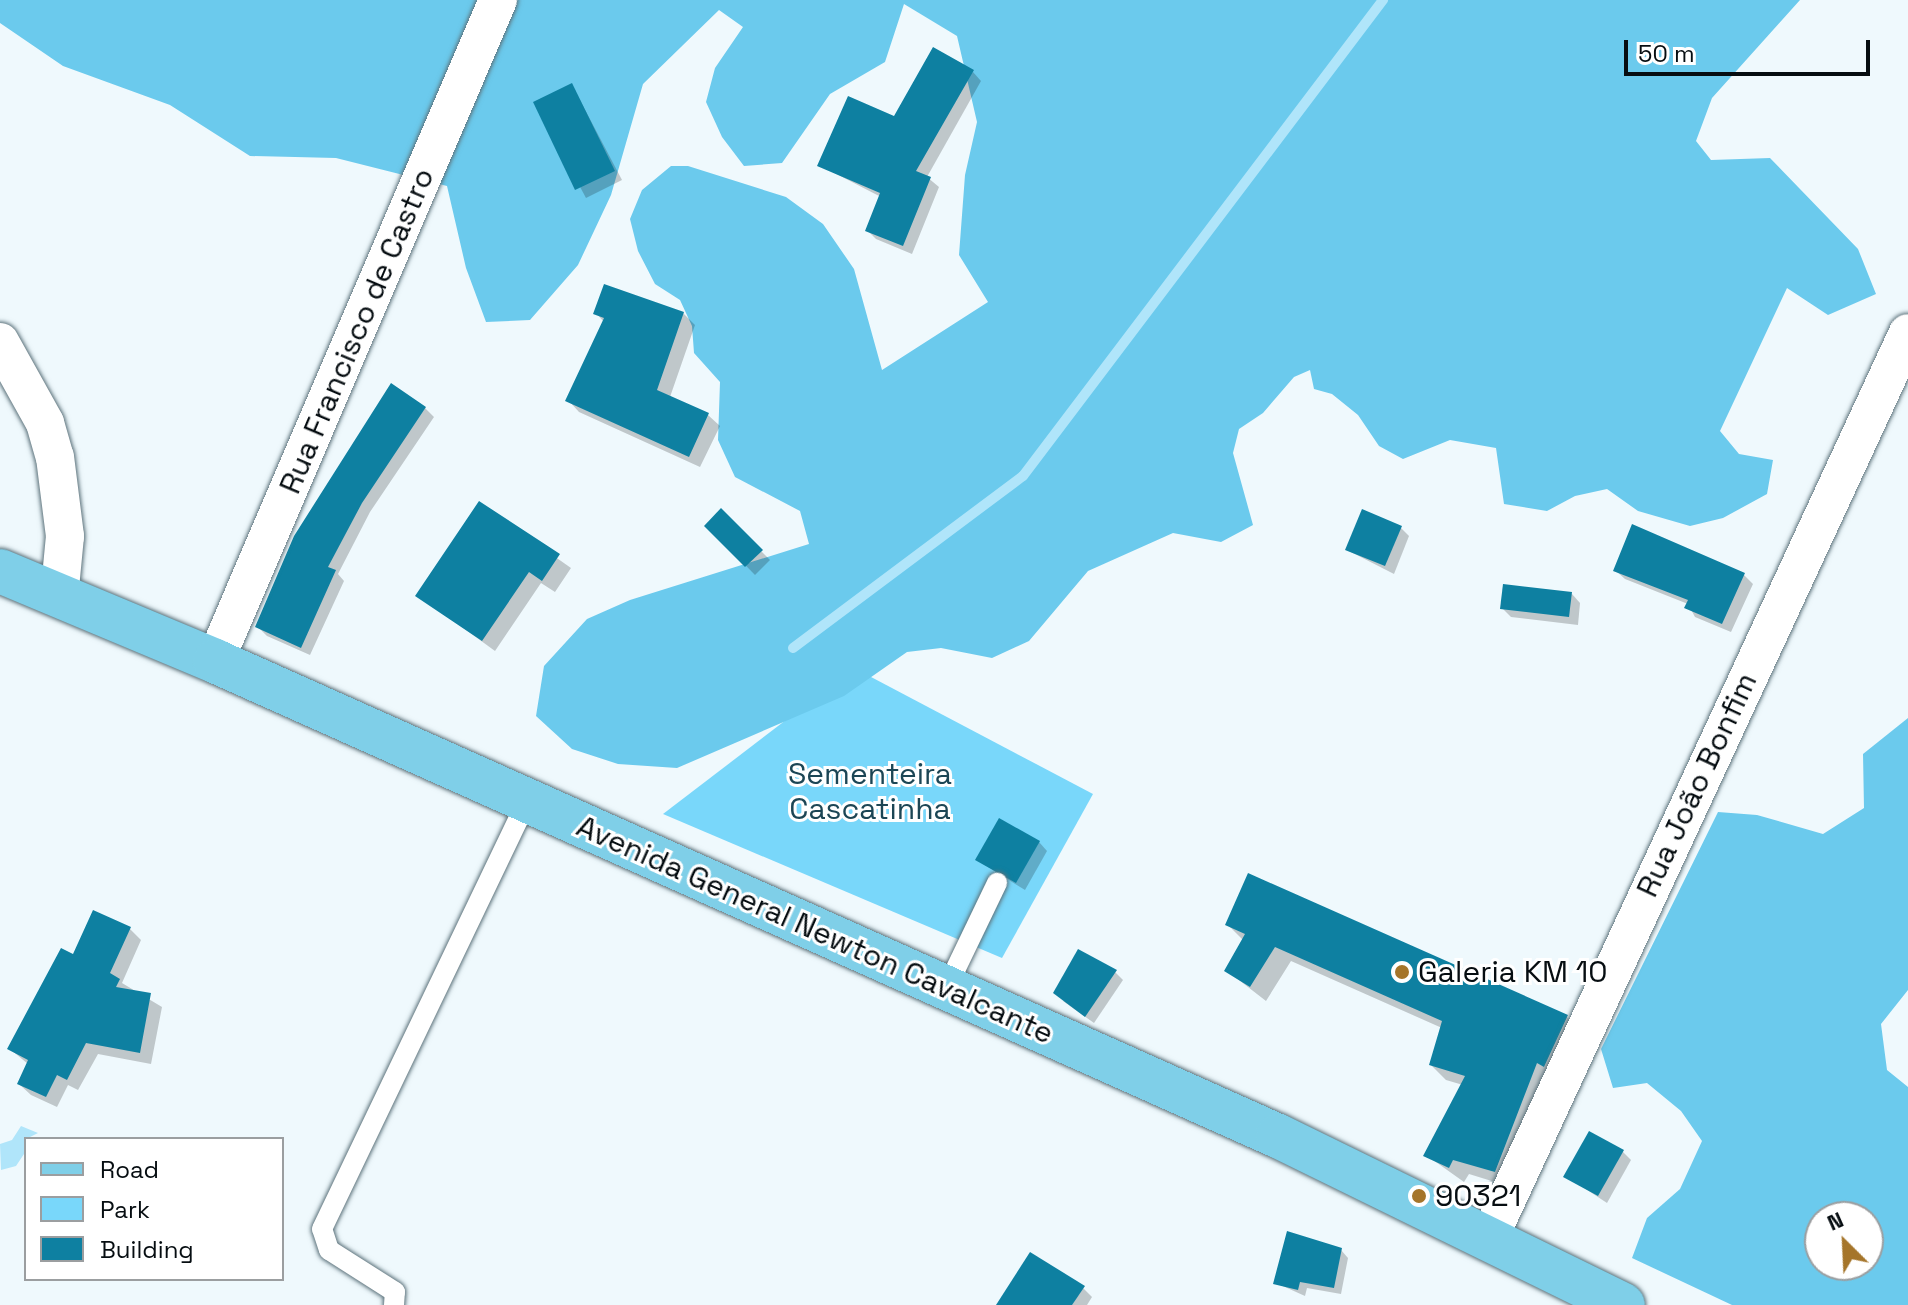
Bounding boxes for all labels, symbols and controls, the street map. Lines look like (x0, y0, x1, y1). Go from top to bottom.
scale bar (1628, 24, 1874, 74)
text: 50 m (1638, 38, 1695, 69)
street label: Rua Francisco de Castro (272, 163, 442, 499)
street label: Rua João Bonfim (1629, 667, 1765, 903)
park label: Sementeira Cascatinha (788, 756, 952, 826)
street label: Avenida General Newton Cavalcante (571, 808, 1059, 1052)
place label: Galeria KM 10 (1418, 954, 1608, 990)
marker: Galeria KM 10 (1393, 963, 1411, 981)
legend (24, 1137, 284, 1281)
text: Road (100, 1154, 159, 1185)
place label: 90321 (1435, 1178, 1521, 1214)
marker: 90321 (1410, 1187, 1428, 1205)
text: Park (100, 1194, 150, 1225)
north arrow (1804, 1201, 1884, 1281)
text: N (1823, 1205, 1847, 1237)
text: Building (100, 1234, 194, 1265)

